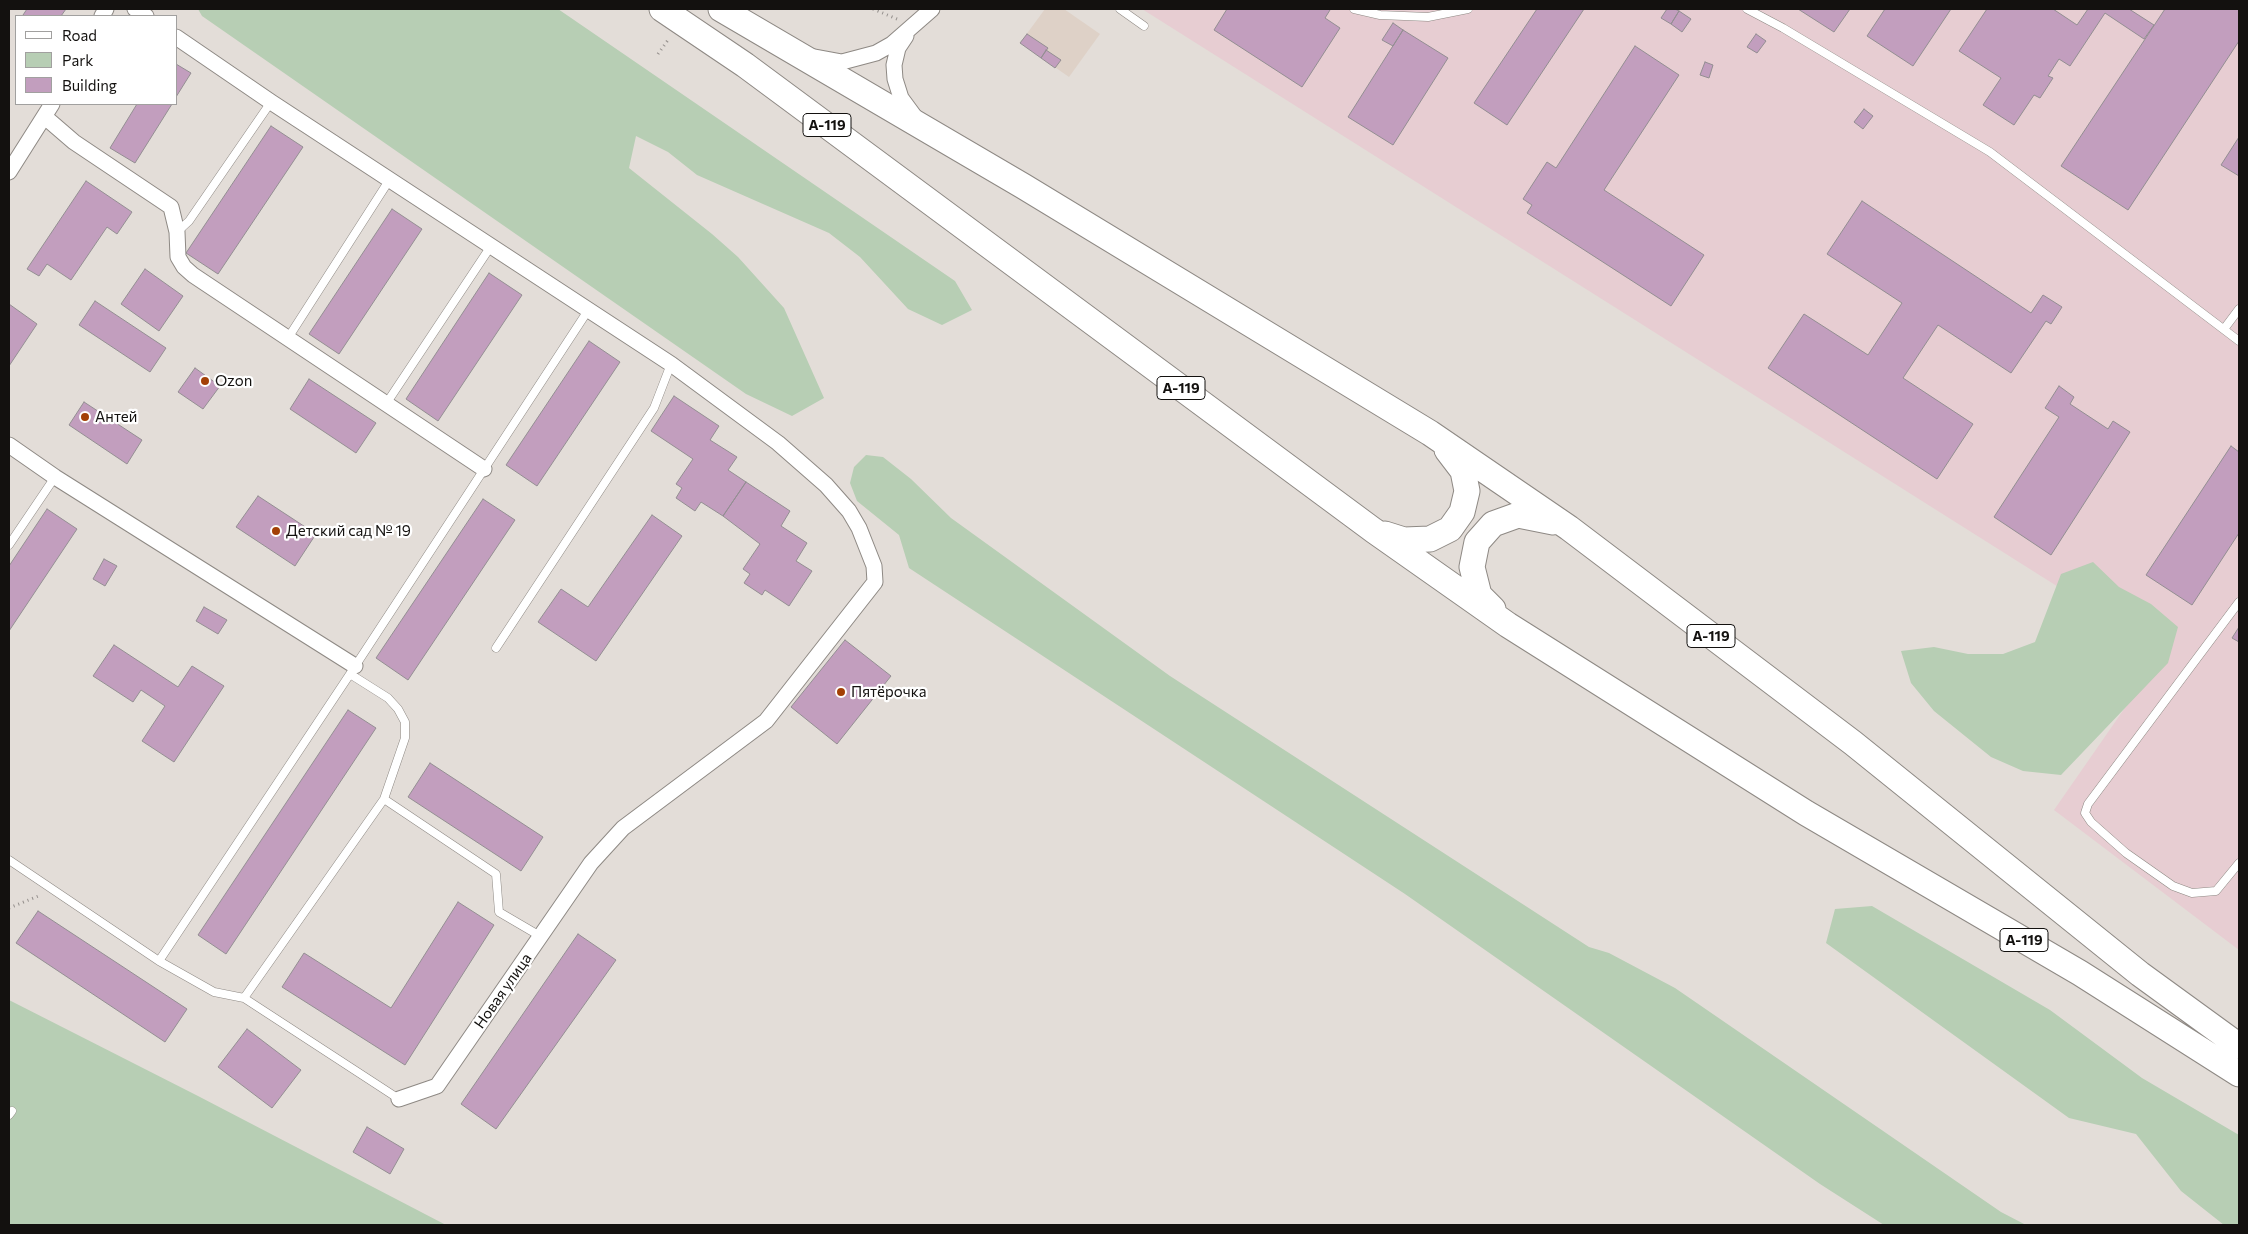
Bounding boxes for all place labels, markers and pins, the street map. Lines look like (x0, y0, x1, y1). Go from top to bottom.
place label: Ozon (215, 372, 252, 390)
marker: Ozon (199, 375, 211, 387)
place label: Антей (95, 408, 137, 426)
marker: Антей (79, 411, 91, 423)
place label: Детский сад № 19 (286, 522, 411, 540)
marker: Детский сад № 19 (270, 525, 282, 537)
place label: Пятёрочка (851, 683, 926, 701)
marker: Пятёрочка (835, 686, 847, 698)

